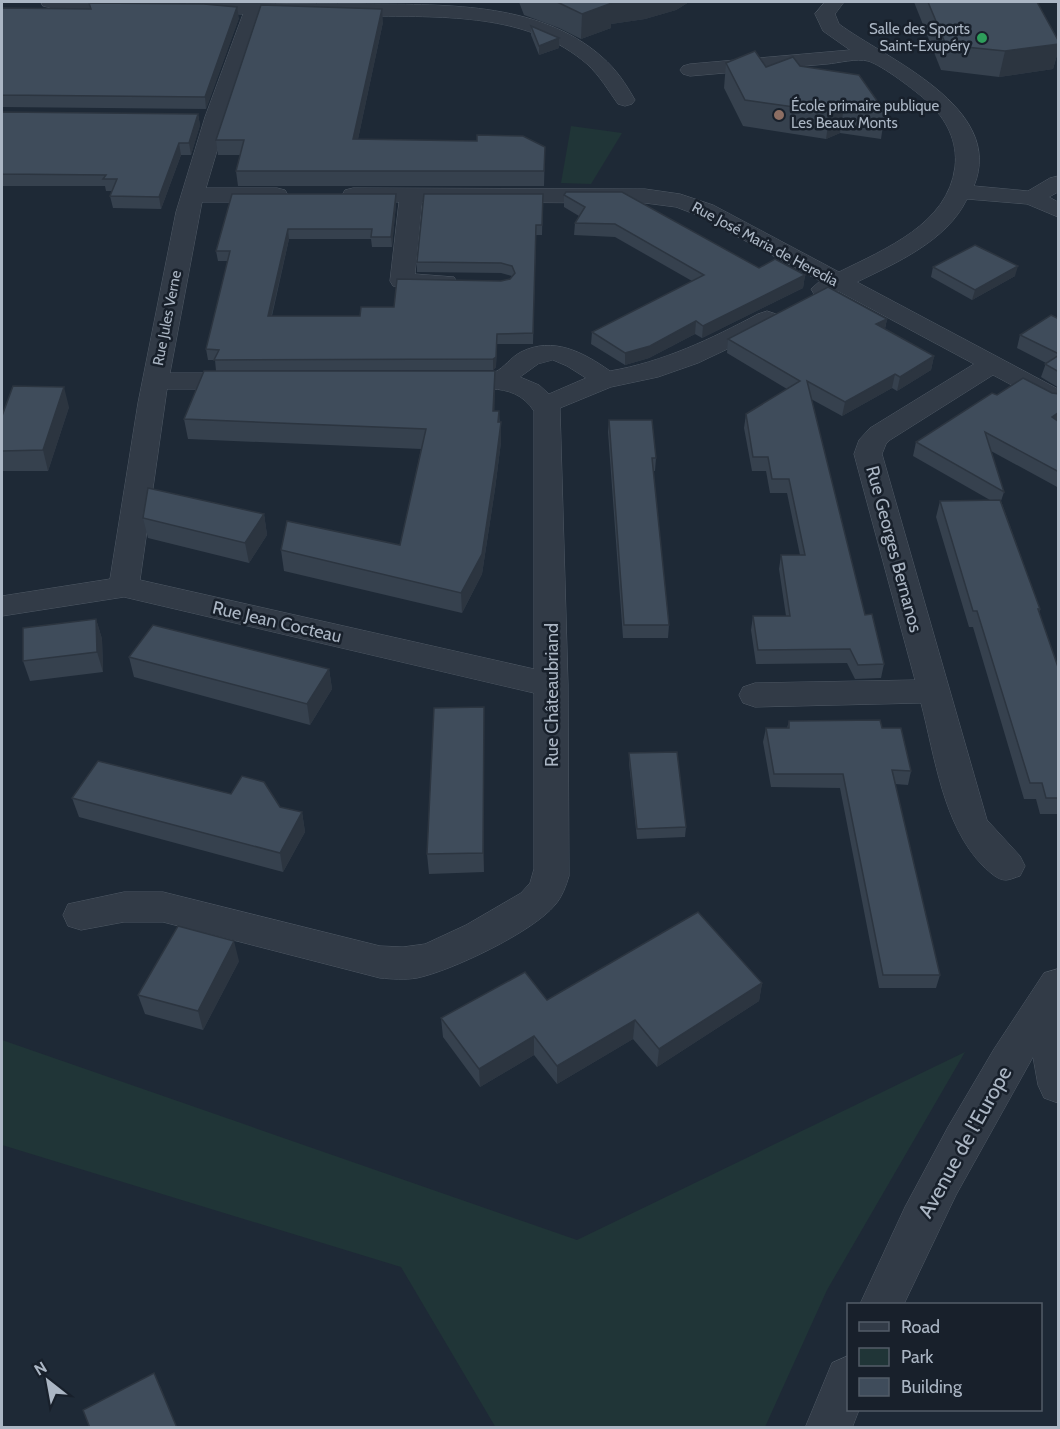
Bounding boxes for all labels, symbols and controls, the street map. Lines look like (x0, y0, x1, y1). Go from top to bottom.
place label: Salle des Sports Saint-Exupéry (869, 20, 970, 55)
marker: Salle des Sports Saint-Exupéry (975, 31, 989, 45)
place label: École primaire publique Les Beaux Monts (791, 96, 939, 132)
marker: École primaire publique Les Beaux Monts (772, 108, 786, 122)
street label: Rue José Maria de Heredia (689, 198, 842, 291)
street label: Rue Jules Verne (149, 268, 185, 367)
street label: Rue Georges Bernanos (861, 463, 927, 635)
street label: Rue Jean Cocteau (210, 596, 344, 648)
street label: Rue Châteaubriand (541, 623, 563, 767)
street label: Avenue de l'Europe (913, 1061, 1017, 1222)
legend (847, 1303, 1042, 1411)
text: Road (901, 1316, 940, 1338)
text: Park (901, 1346, 934, 1368)
north arrow (18, 1351, 78, 1411)
text: N (31, 1358, 50, 1380)
text: Building (901, 1376, 963, 1398)

